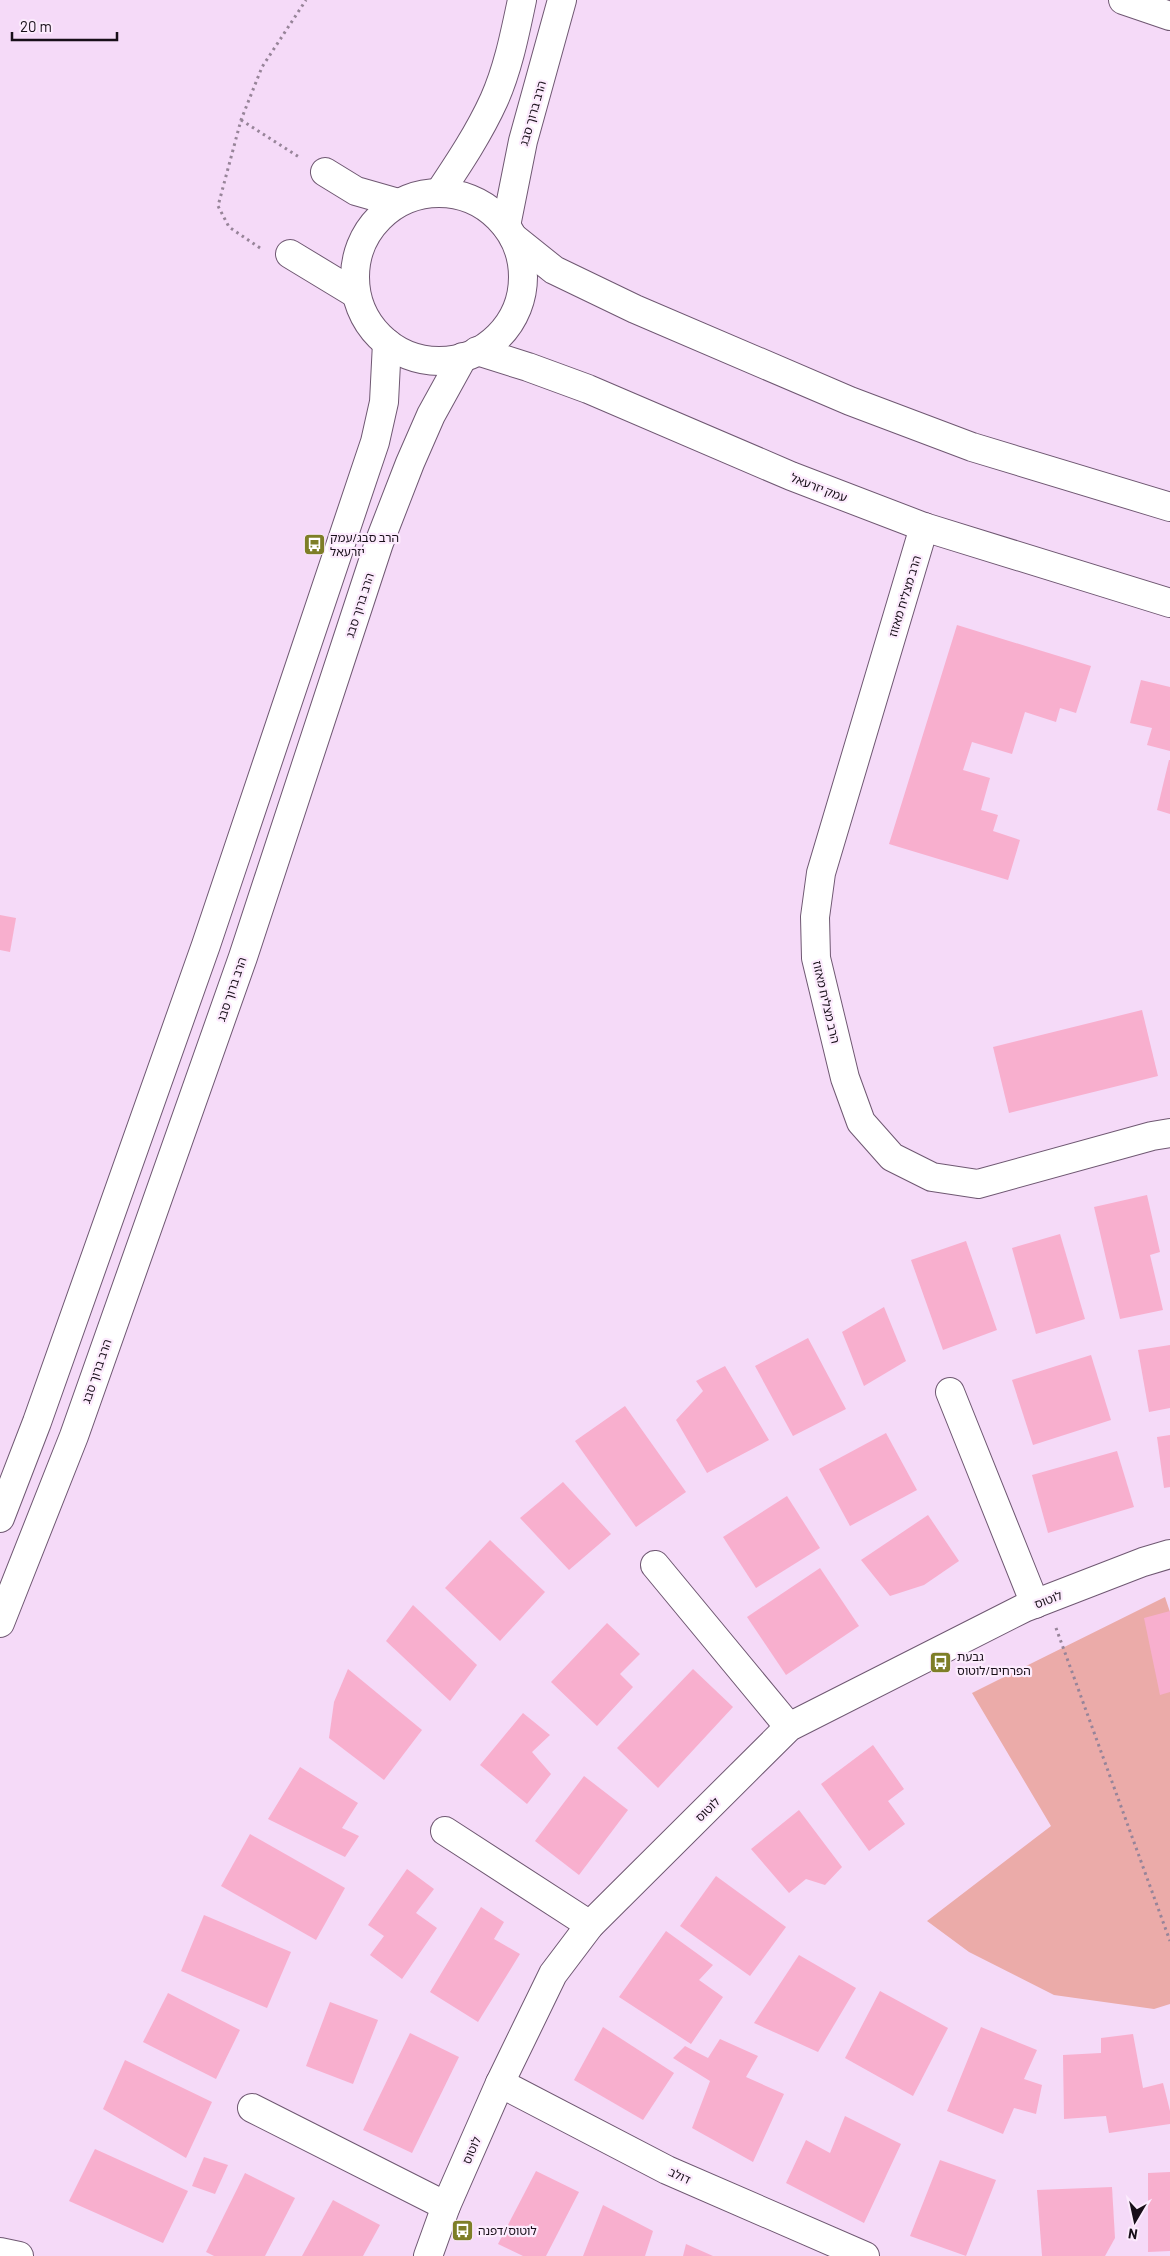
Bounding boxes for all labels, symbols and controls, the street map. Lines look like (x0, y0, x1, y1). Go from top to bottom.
scale bar (12, 10, 118, 42)
text: 20 m (20, 17, 52, 35)
street label: הרב ברוך סבג (516, 79, 548, 147)
street label: עמק יזרעאל (789, 470, 849, 504)
place label: הרב סבג/עמק יזרעאל (330, 530, 399, 558)
bus stop icon: הרב סבג/עמק יזרעאל (302, 532, 326, 556)
street label: הרב מצליח מאזוז (885, 554, 923, 638)
street label: הרב ברוך סבג (342, 571, 376, 639)
street label: הרב ברוך סבג (213, 955, 249, 1023)
street label: הרב מצליח מאזוז (811, 959, 843, 1045)
street label: הרב ברוך סבג (78, 1337, 114, 1405)
street label: לוטוס (1032, 1587, 1064, 1611)
place label: גבעת הפרחים/לוטוס (957, 1649, 1031, 1677)
bus stop icon: גבעת הפרחים/לוטוס (929, 1651, 953, 1675)
street label: לוטוס (692, 1794, 722, 1824)
street label: לוטוס (459, 2134, 483, 2166)
street label: דולב (667, 2164, 694, 2186)
north arrow (1110, 2196, 1160, 2246)
bus stop icon: לוטוס/דפנה (450, 2218, 474, 2242)
place label: לוטוס/דפנה (478, 2223, 537, 2237)
text: N (1127, 2225, 1139, 2243)

